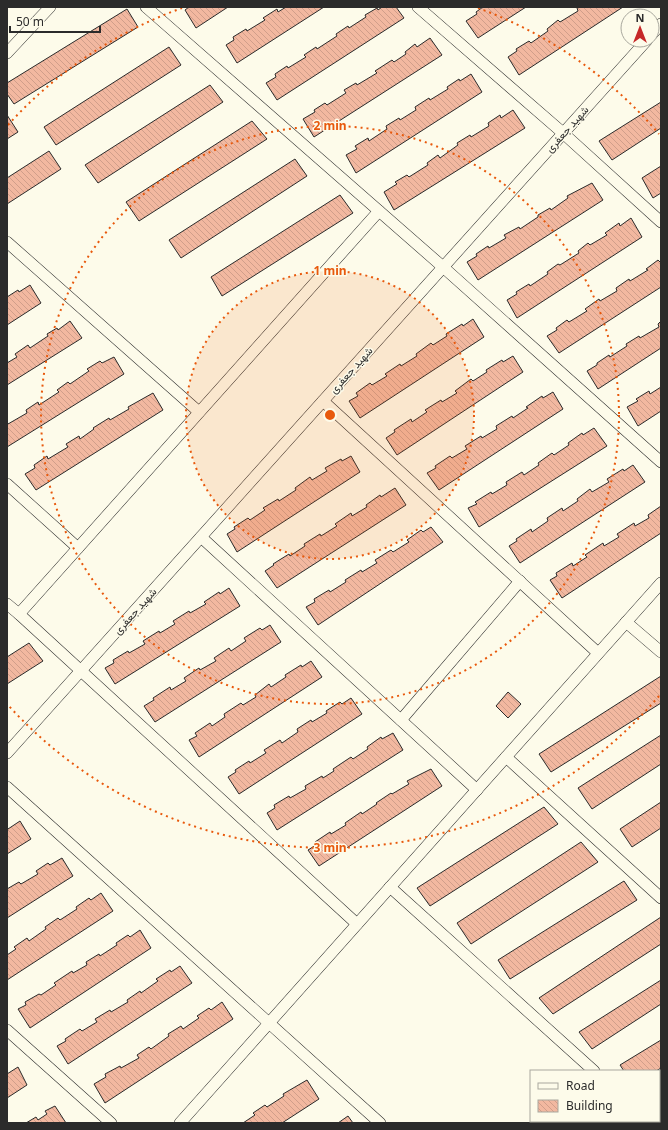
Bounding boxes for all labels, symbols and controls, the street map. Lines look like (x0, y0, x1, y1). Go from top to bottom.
scale bar (10, 8, 100, 34)
north arrow (620, 8, 660, 48)
text: N (636, 10, 644, 25)
text: 50 m (16, 13, 44, 30)
street label: شهید جعفری (542, 102, 592, 155)
text: 2 min (313, 117, 347, 134)
text: 1 min (313, 262, 347, 279)
street label: شهید جعفری (326, 343, 376, 396)
centre of rings (323, 408, 337, 422)
street label: شهید جعفری (110, 584, 160, 637)
text: 3 min (313, 839, 347, 856)
legend (530, 1070, 660, 1122)
text: Road (566, 1077, 595, 1094)
text: Building (566, 1097, 613, 1114)

